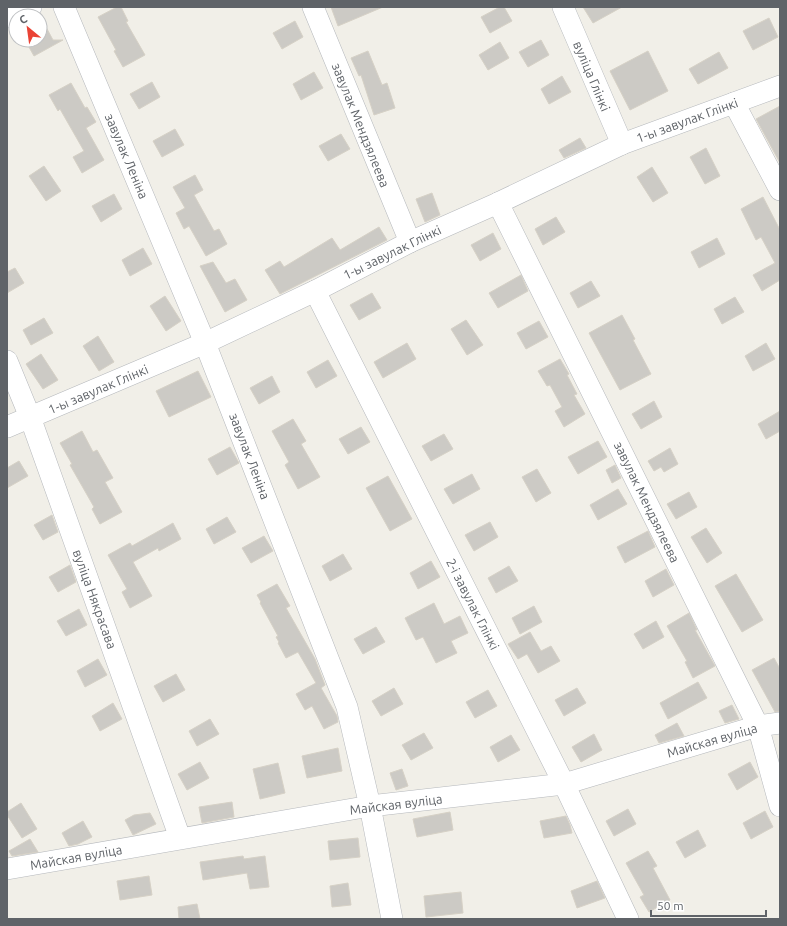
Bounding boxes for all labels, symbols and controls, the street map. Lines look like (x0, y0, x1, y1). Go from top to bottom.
north arrow (8, 8, 48, 48)
text: С (17, 12, 29, 26)
street label: вуліца Глінкі (571, 39, 613, 113)
street label: завулак Мендзялеева (330, 61, 392, 189)
street label: 1-ы завулак Глінкі (634, 95, 740, 145)
street label: завулак Леніна (103, 111, 151, 201)
street label: 1-ы завулак Глінкі (341, 222, 443, 282)
street label: 1-ы завулак Глінкі (46, 362, 150, 416)
street label: завулак Леніна (227, 411, 273, 501)
street label: завулак Мендзялеева (612, 439, 682, 565)
street label: вуліца Някрасава (70, 547, 120, 651)
street label: 2-і завулак Глінкі (444, 556, 502, 652)
street label: Майская вуліца (665, 720, 759, 760)
street label: Майская вуліца (349, 791, 443, 817)
street label: Майская вуліца (29, 842, 123, 872)
scale bar (651, 892, 766, 918)
text: 50 m (657, 899, 684, 912)

